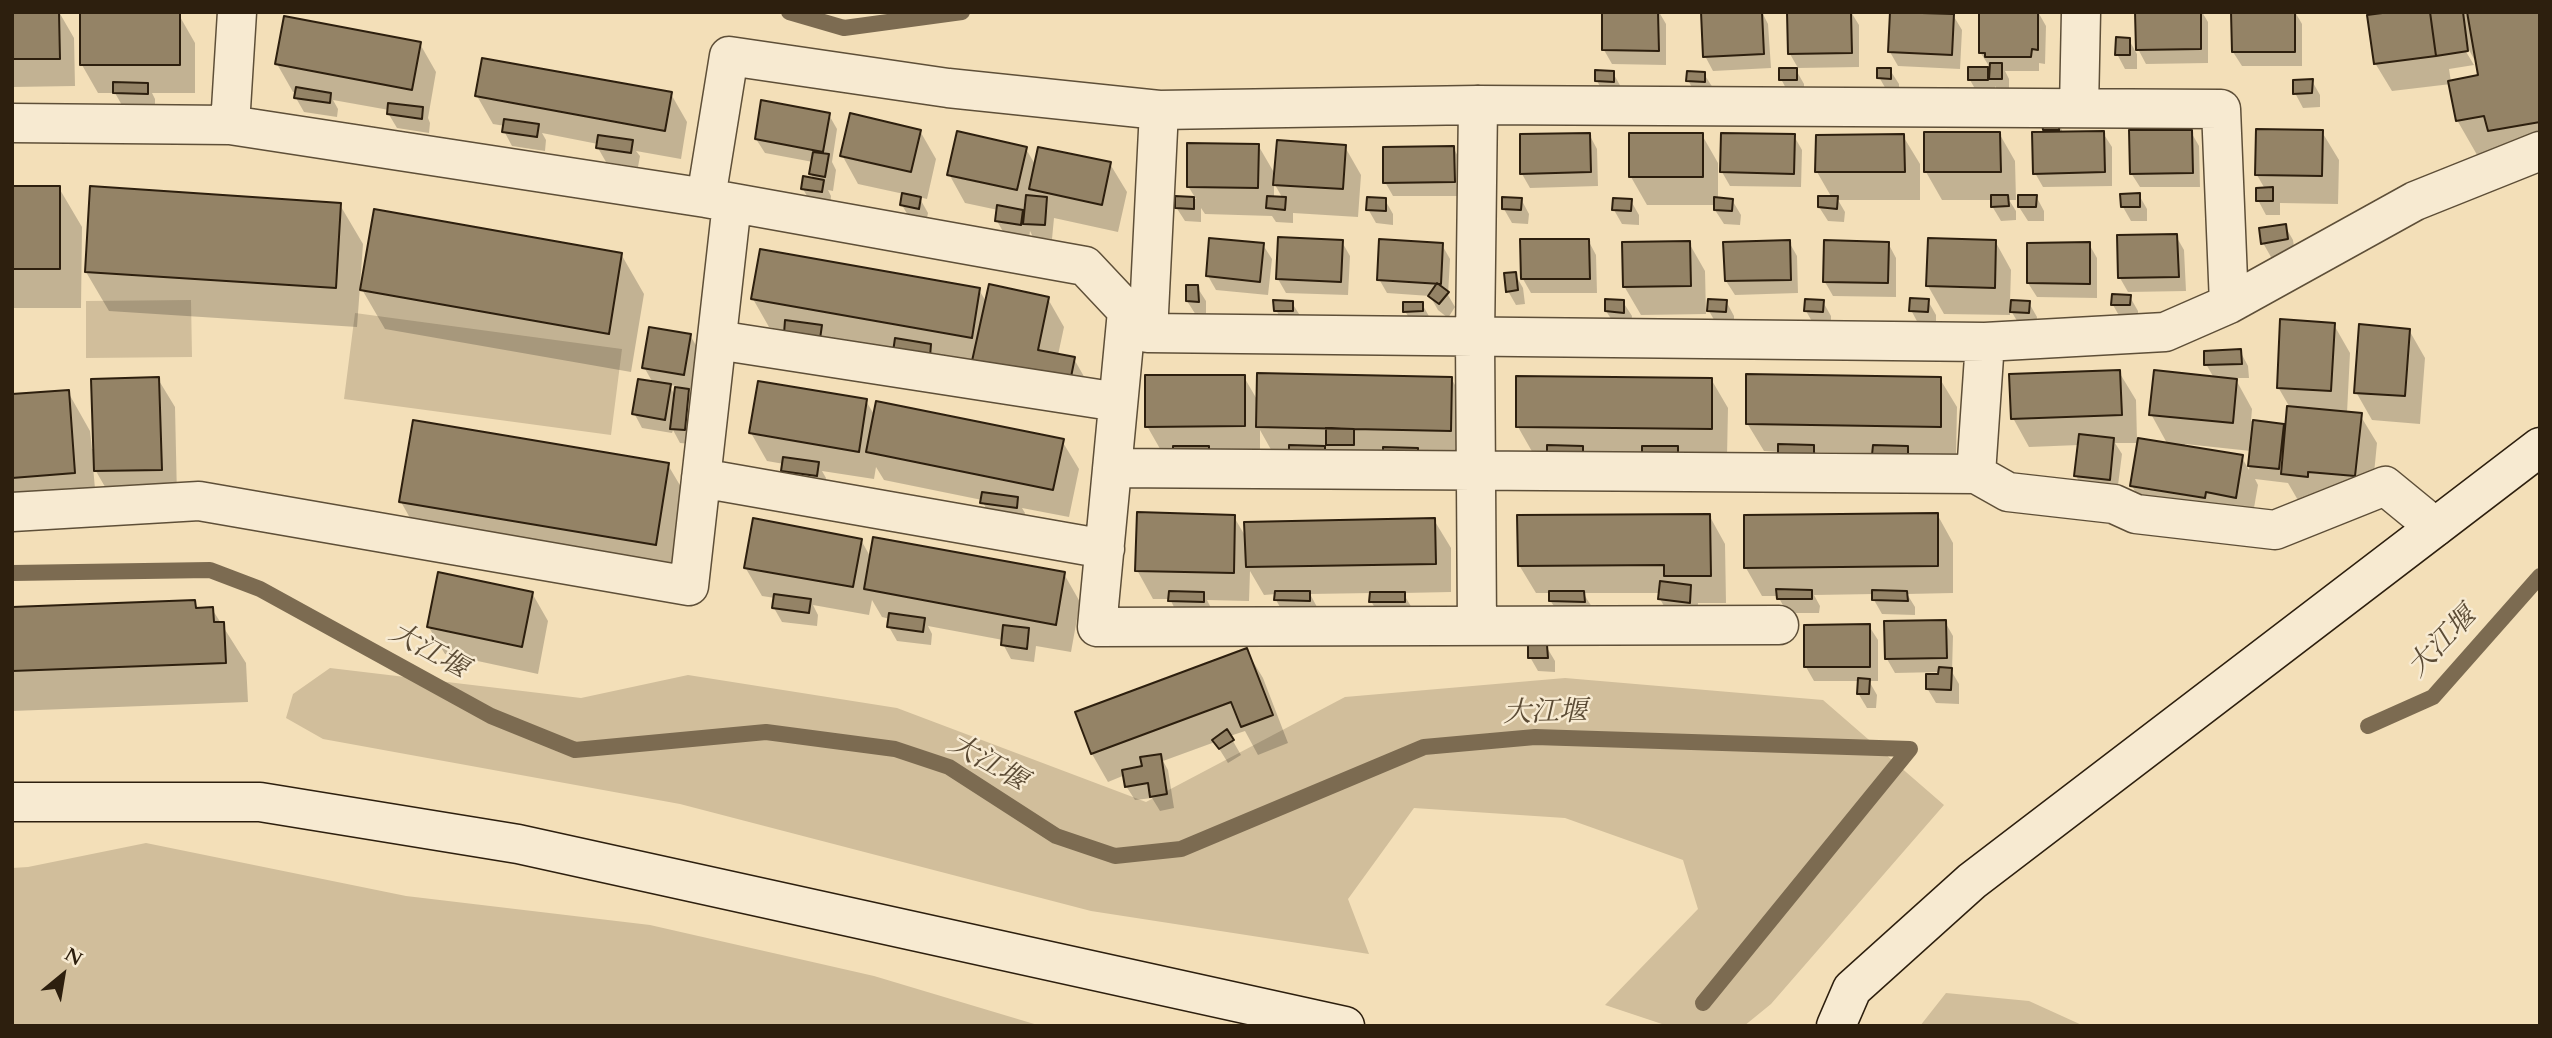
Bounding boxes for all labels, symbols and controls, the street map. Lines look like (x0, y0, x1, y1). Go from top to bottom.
water label: 大江堰 (2402, 601, 2484, 685)
water label: 大江堰 (383, 617, 473, 687)
water label: 大江堰 (1503, 696, 1587, 732)
water label: 大江堰 (942, 728, 1032, 800)
north arrow (28, 940, 98, 1010)
text: N (60, 941, 87, 972)

